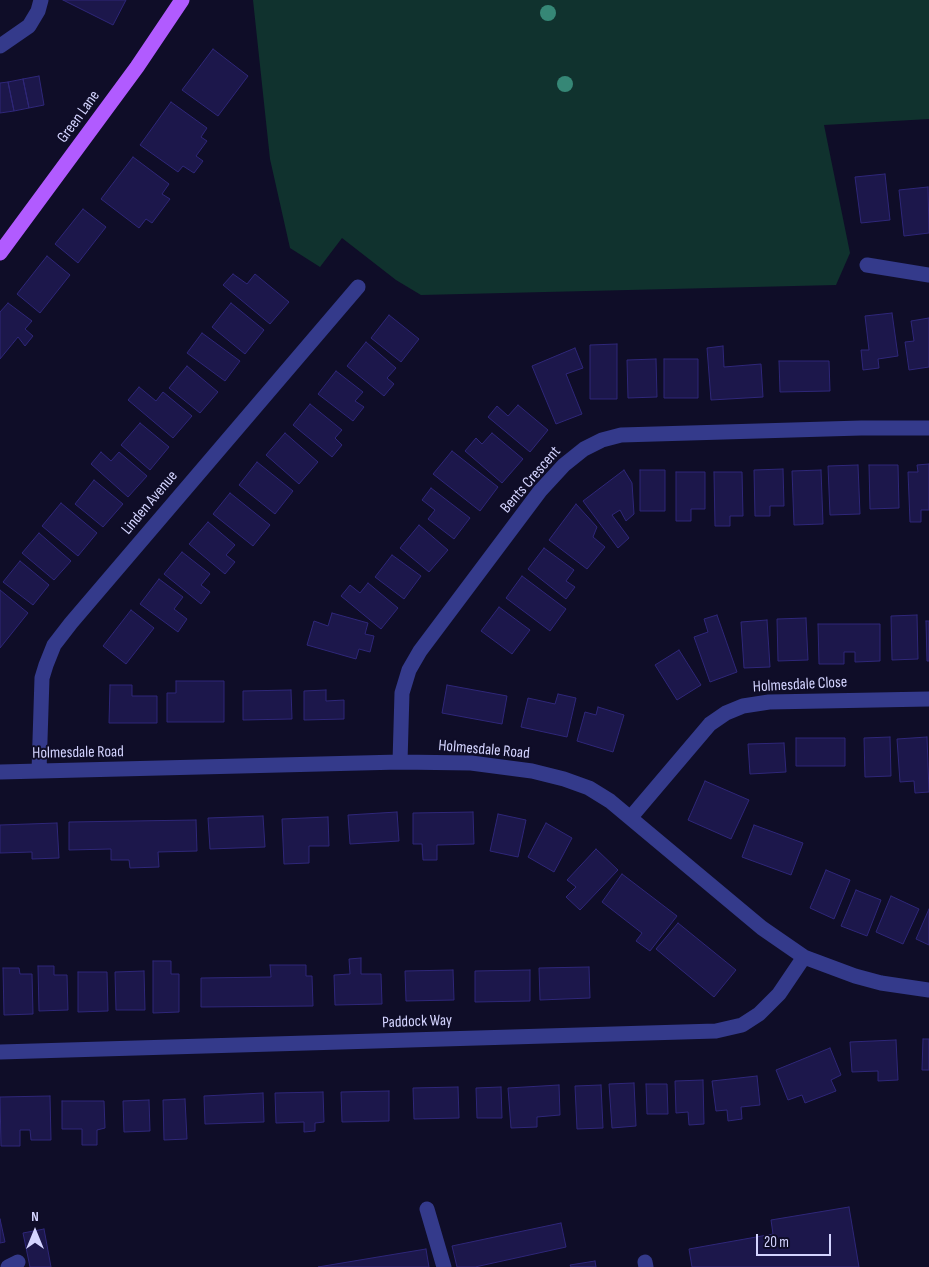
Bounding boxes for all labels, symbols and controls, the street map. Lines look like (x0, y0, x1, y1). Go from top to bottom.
street label: Green Lane (54, 87, 104, 147)
street label: Bents Crescent (497, 443, 565, 517)
street label: Linden Avenue (118, 467, 182, 539)
street label: Holmesdale Close (752, 673, 848, 697)
street label: Holmesdale Road (438, 736, 530, 764)
street label: Holmesdale Road (32, 743, 124, 763)
street label: Paddock Way (382, 1011, 452, 1033)
north arrow (10, 1207, 60, 1257)
text: N (31, 1208, 39, 1225)
scale bar (759, 1224, 834, 1256)
text: 20 m (764, 1233, 789, 1252)

